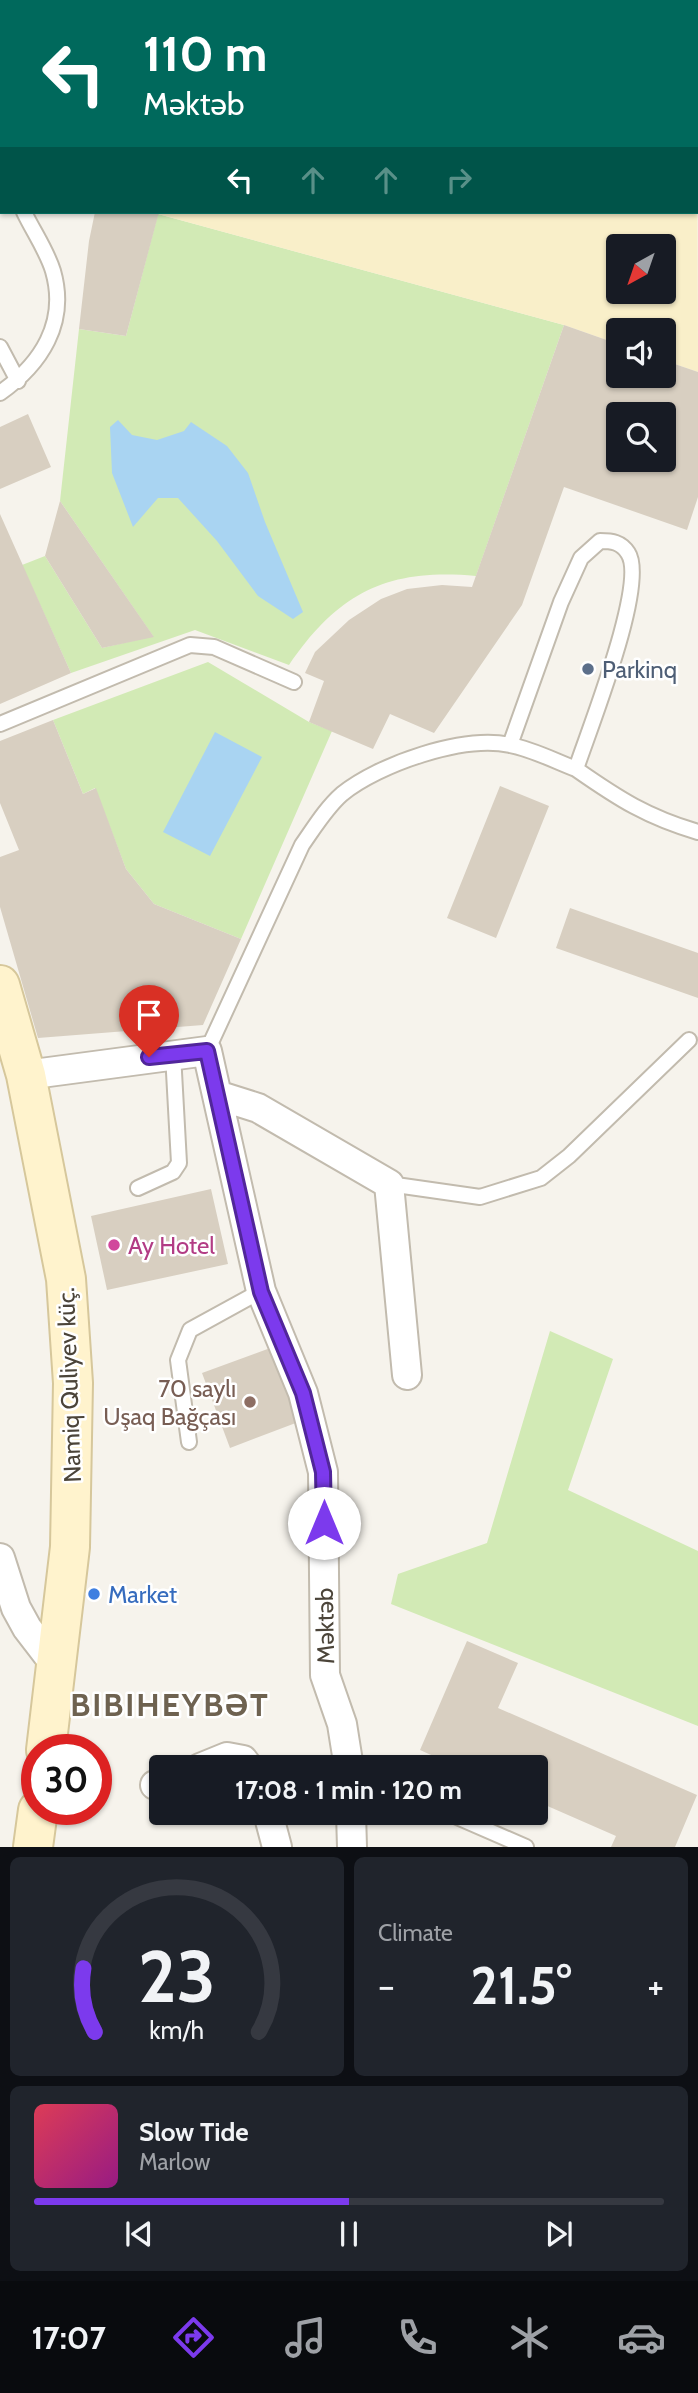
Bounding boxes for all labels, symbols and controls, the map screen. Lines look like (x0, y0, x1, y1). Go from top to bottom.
text: 110 m (143, 24, 267, 83)
icon: left (28, 28, 119, 119)
text: Məktəb (143, 84, 245, 123)
icon: left (221, 161, 259, 199)
icon: ahead (294, 161, 332, 199)
icon: ahead (367, 161, 405, 199)
icon: right (440, 161, 478, 199)
north arrow (606, 234, 676, 304)
map controls (606, 234, 676, 472)
button: sound (606, 318, 676, 388)
button: search (606, 402, 676, 472)
place label: Parkinq (602, 655, 677, 684)
marker: Parkinq (580, 661, 596, 677)
pin (119, 985, 179, 1057)
icon: arrive (130, 996, 168, 1034)
place label: Ay Hotel (128, 1231, 215, 1260)
marker: Ay Hotel (106, 1237, 122, 1253)
street label: Namiq Quliyev küç. (51, 1287, 87, 1483)
place label: 70 saylı Uşaq Bağçası (103, 1374, 236, 1431)
marker: 70 saylı Uşaq Bağçası (242, 1394, 258, 1410)
position arrow (287, 1486, 361, 1560)
place label: Market (108, 1580, 177, 1609)
marker: Market (86, 1586, 102, 1602)
street label: Məktəb (310, 1588, 340, 1664)
district label: BIBIHEYBƏT (70, 1685, 270, 1724)
speed limit sign: 30 (21, 1734, 112, 1825)
text: 17:08 · 1 min · 120 m (235, 1774, 462, 1806)
text: Climate (378, 1919, 453, 1947)
text: 23 (138, 1933, 216, 2021)
text: 21.5° (470, 1954, 572, 2017)
text: − (378, 1962, 395, 2009)
text: + (647, 1962, 664, 2009)
text: km/h (150, 2015, 204, 2045)
text: Slow Tide (139, 2116, 249, 2148)
text: Marlow (139, 2148, 210, 2176)
icon: previous (120, 2215, 158, 2253)
icon: pause (330, 2215, 368, 2253)
icon: next (540, 2215, 578, 2253)
icon: directions (169, 2313, 218, 2362)
icon: music (281, 2313, 330, 2362)
icon: phone (393, 2313, 442, 2362)
icon: climate (505, 2313, 554, 2362)
icon: car (617, 2313, 666, 2362)
text: 17:07 (32, 2318, 106, 2357)

